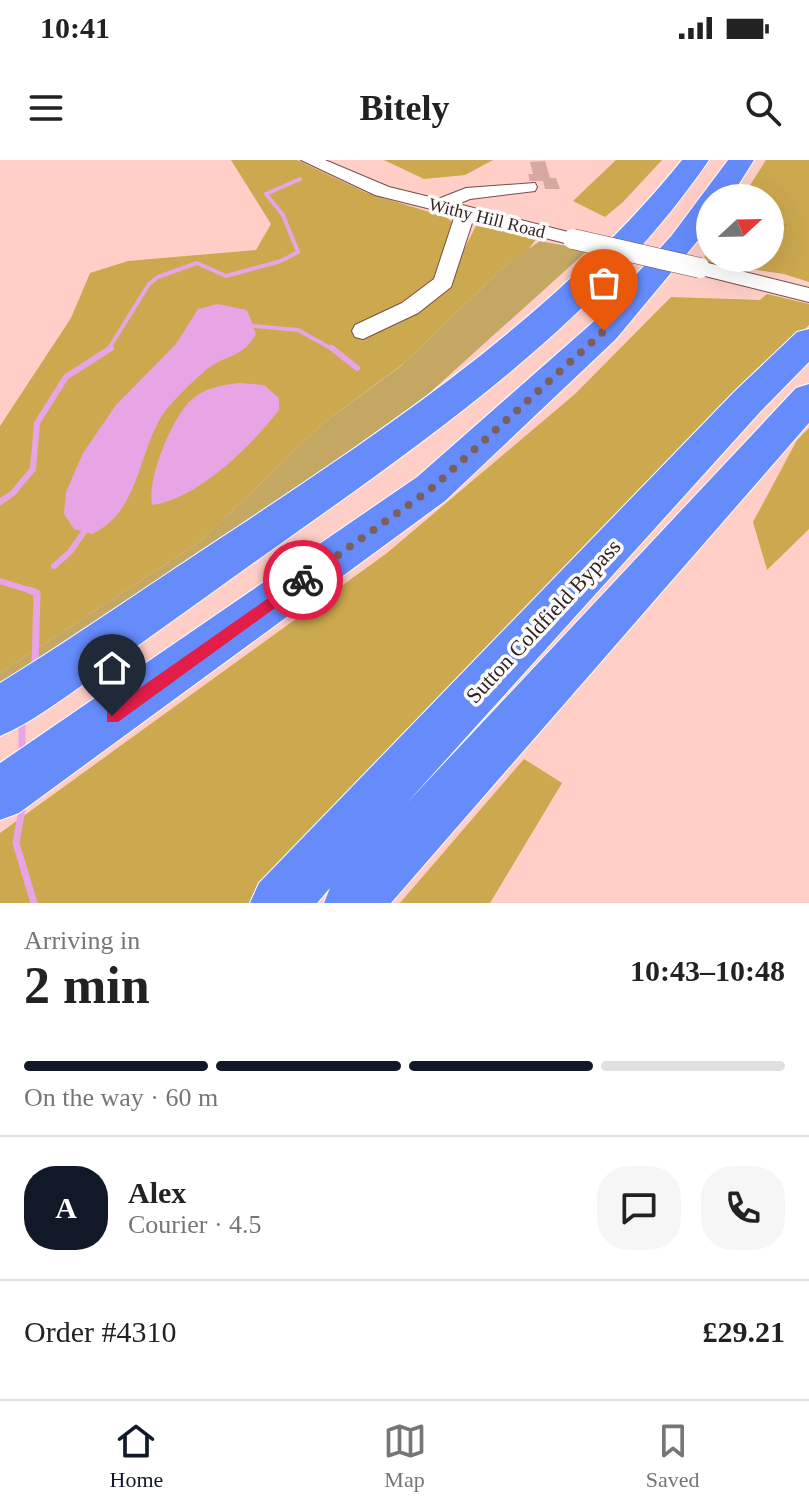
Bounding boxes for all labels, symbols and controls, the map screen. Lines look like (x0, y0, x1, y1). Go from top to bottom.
text: 10:41 (40, 11, 110, 44)
icon: menu (24, 86, 68, 130)
icon: search (741, 86, 785, 130)
text: Bitely (360, 88, 449, 128)
north arrow (696, 184, 784, 272)
map controls (696, 184, 784, 272)
street label: Withy Hill Road (427, 194, 547, 242)
pin (570, 249, 638, 331)
icon: bag (582, 261, 626, 305)
street label: Sutton Coldfield Bypass (461, 534, 625, 708)
courier (263, 540, 343, 620)
icon: bike (281, 558, 325, 602)
pin (78, 634, 146, 716)
icon: home (90, 646, 134, 690)
text: Arriving in (24, 926, 140, 955)
text: 10:43–10:48 (630, 954, 785, 987)
text: 2 min (24, 957, 150, 1014)
text: On the way · 60 m (24, 1083, 218, 1112)
button: chat (597, 1166, 681, 1250)
button: phone (701, 1166, 785, 1250)
text: Alex (128, 1176, 186, 1209)
text: A (55, 1191, 77, 1224)
text: Courier · 4.5 (128, 1210, 262, 1239)
text: Order #4310 (24, 1315, 176, 1348)
text: £29.21 (703, 1315, 785, 1348)
tab: Home (110, 1419, 163, 1493)
tab: Map (383, 1419, 427, 1493)
tab: Saved (646, 1419, 699, 1493)

